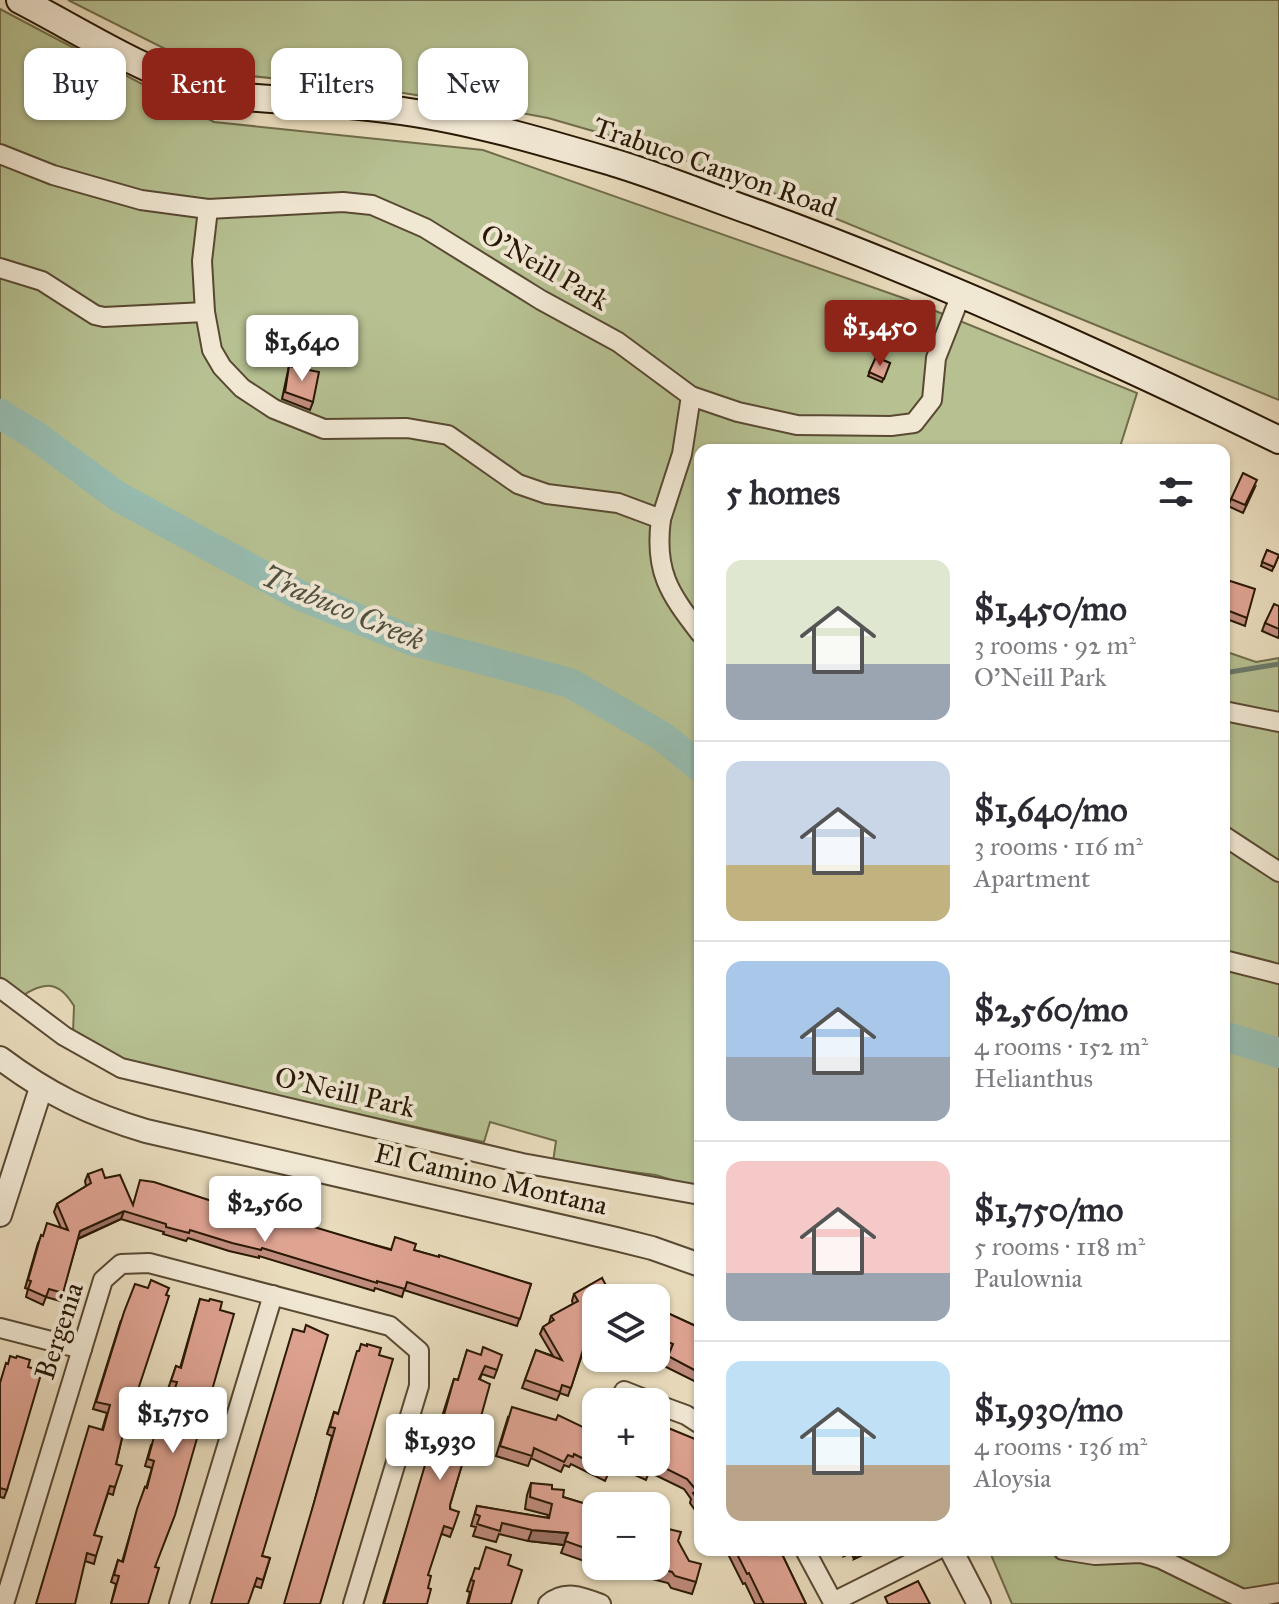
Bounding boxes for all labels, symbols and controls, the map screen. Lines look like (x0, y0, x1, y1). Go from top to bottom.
chip: Buy (24, 48, 126, 120)
chip: Rent (142, 48, 255, 120)
chip: Filters (271, 48, 402, 120)
chip: New (418, 48, 528, 120)
street label: Trabuco Canyon Road (589, 109, 841, 225)
street label: O'Neill Park (474, 216, 616, 318)
pin: $1,450 (815, 300, 945, 368)
text: $1,450 (843, 310, 917, 342)
pin: $1,640 (237, 315, 367, 383)
text: $1,640 (264, 325, 340, 357)
icon: filters (1154, 470, 1198, 514)
text: 5 homes (726, 472, 840, 513)
water label: Trabuco Creek (256, 558, 430, 658)
text: $1,450/mo (974, 588, 1127, 629)
icon: home (790, 592, 886, 688)
text: 3 rooms · 92 m² (974, 629, 1136, 661)
text: O'Neill Park (974, 661, 1107, 693)
text: $1,640/mo (974, 789, 1128, 830)
icon: home (790, 793, 886, 889)
text: 3 rooms · 116 m² (974, 830, 1143, 862)
text: Apartment (974, 862, 1090, 894)
text: $2,560/mo (974, 989, 1128, 1030)
icon: home (790, 993, 886, 1089)
text: 4 rooms · 152 m² (974, 1030, 1148, 1062)
street label: O'Neill Park (272, 1059, 418, 1125)
text: Helianthus (974, 1062, 1093, 1094)
street label: El Camino Montana (371, 1135, 611, 1223)
pin: $2,560 (200, 1176, 330, 1244)
text: $2,560 (227, 1186, 303, 1218)
text: $1,750/mo (974, 1189, 1123, 1230)
icon: home (790, 1193, 886, 1289)
text: 5 rooms · 118 m² (974, 1230, 1145, 1262)
text: Paulownia (974, 1262, 1083, 1294)
street label: Bergenia (27, 1278, 91, 1384)
map controls (582, 1284, 670, 1580)
button: layers (582, 1284, 670, 1372)
pin: $1,750 (108, 1387, 238, 1455)
button: + (582, 1388, 670, 1476)
text: $1,930/mo (974, 1389, 1123, 1430)
icon: home (790, 1393, 886, 1489)
text: $1,750 (137, 1397, 209, 1429)
pin: $1,930 (375, 1414, 505, 1482)
text: $1,930 (404, 1424, 476, 1456)
text: 4 rooms · 136 m² (974, 1430, 1147, 1462)
text: Aloysia (974, 1462, 1051, 1494)
button: − (582, 1492, 670, 1580)

